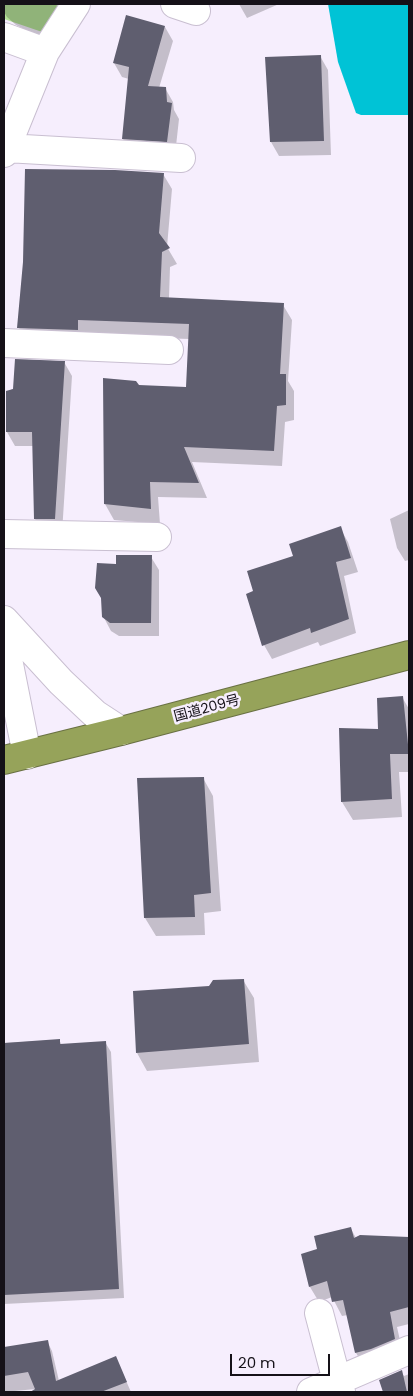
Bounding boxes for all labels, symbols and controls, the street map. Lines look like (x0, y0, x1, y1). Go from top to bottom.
street label: 国道209号 (172, 692, 242, 726)
scale bar (233, 1344, 333, 1376)
text: 20 m (238, 1352, 276, 1373)

